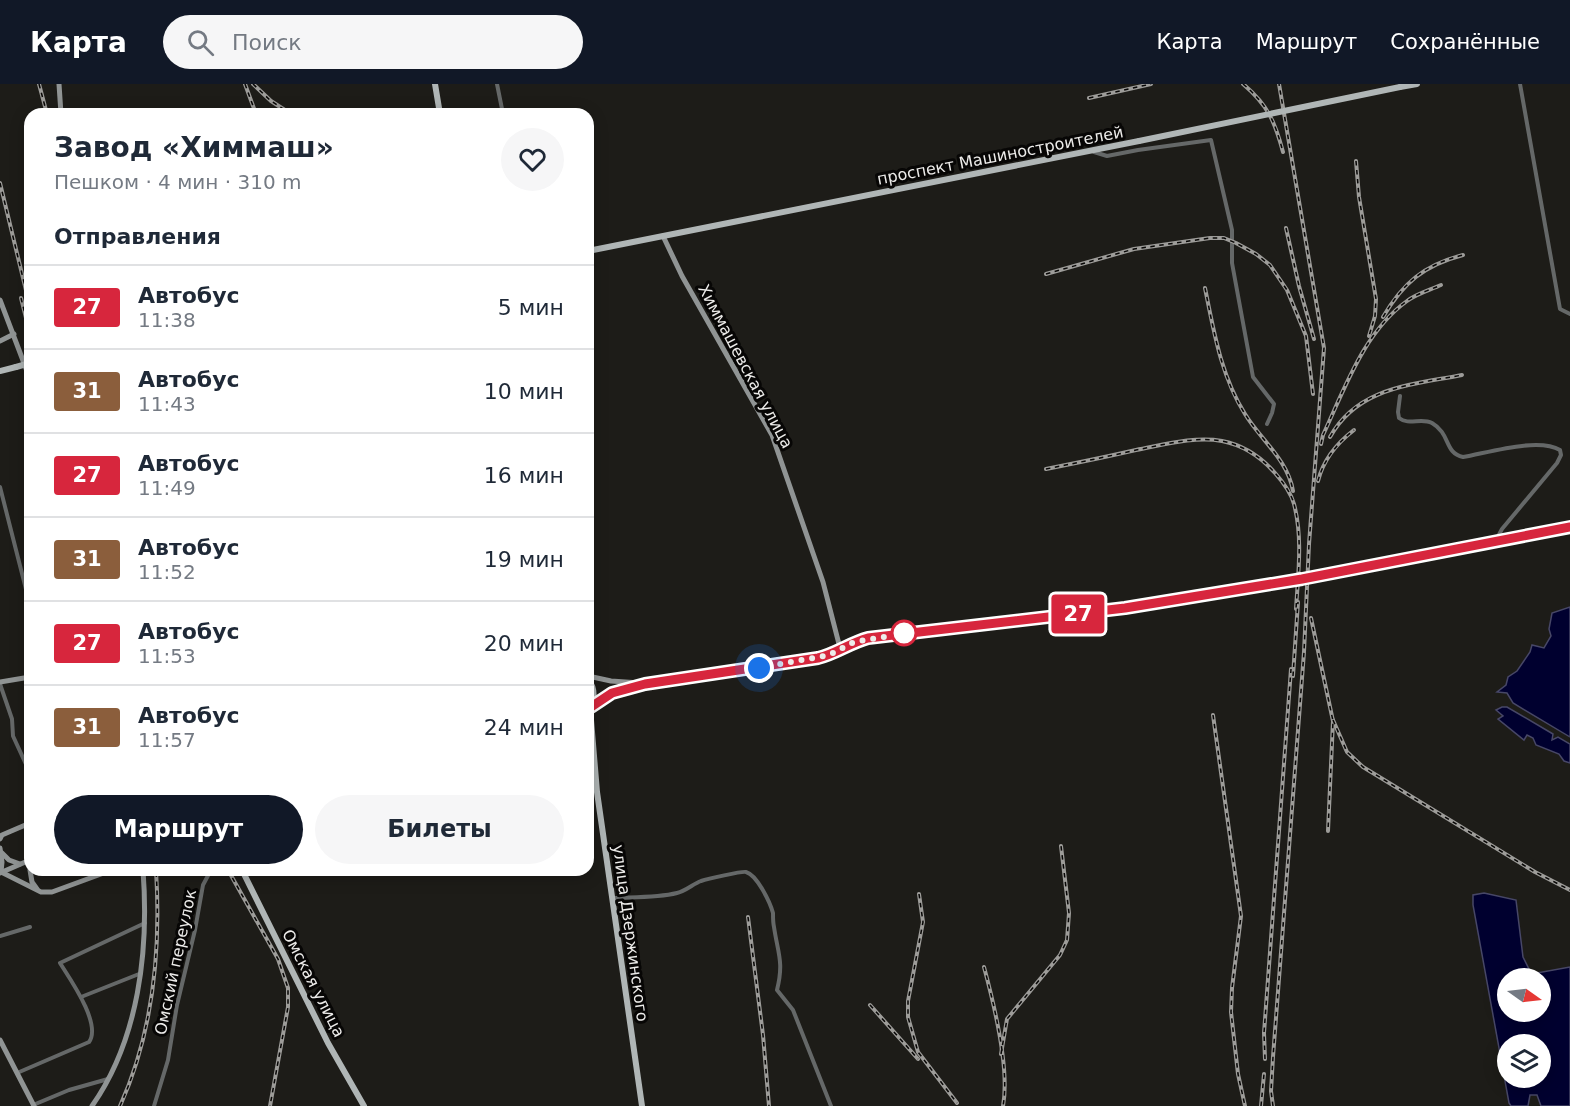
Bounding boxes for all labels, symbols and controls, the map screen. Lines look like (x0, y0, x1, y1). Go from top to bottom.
search box (163, 15, 583, 69)
text: Карта (30, 26, 127, 59)
icon: search (184, 26, 217, 59)
text: Поиск (232, 30, 302, 55)
text: Карта (1157, 30, 1223, 54)
text: Маршрут (1256, 30, 1357, 54)
text: Сохранённые (1390, 30, 1540, 54)
street label: проспект Машиностроителей (875, 122, 1125, 189)
button: heart (501, 128, 564, 191)
text: Завод «Химмаш» (54, 131, 334, 164)
text: Пешком · 4 мин · 310 m (54, 170, 301, 194)
text: Отправления (54, 224, 221, 249)
street label: Химмашевская улица (694, 281, 797, 451)
text: Автобус (138, 283, 240, 308)
text: 27 (72, 295, 102, 319)
text: 5 мин (498, 295, 564, 320)
text: 11:38 (138, 308, 196, 332)
text: Автобус (138, 367, 240, 392)
text: 31 (72, 379, 102, 403)
text: 10 мин (484, 379, 564, 404)
text: 11:43 (138, 392, 196, 416)
text: Автобус (138, 451, 240, 476)
text: 27 (72, 463, 102, 487)
text: 16 мин (484, 463, 564, 488)
text: 11:49 (138, 476, 196, 500)
text: Автобус (138, 535, 240, 560)
text: 31 (72, 547, 102, 571)
text: 19 мин (484, 547, 564, 572)
text: 11:52 (138, 560, 196, 584)
line badge: 27 (1051, 594, 1105, 634)
text: 27 (1063, 602, 1093, 626)
text: Автобус (138, 619, 240, 644)
unlabelled marker (891, 620, 917, 646)
text: 27 (72, 631, 102, 655)
text: 20 мин (484, 631, 564, 656)
text: 11:53 (138, 644, 196, 668)
your location (744, 653, 774, 683)
text: Автобус (138, 703, 240, 728)
text: 31 (72, 715, 102, 739)
text: 24 мин (484, 715, 564, 740)
text: 11:57 (138, 728, 196, 752)
button: Маршрут (54, 795, 303, 864)
button: Билеты (315, 795, 564, 864)
street label: улица Дзержинского (609, 843, 652, 1023)
street label: Омский переулок (151, 887, 200, 1037)
street label: Омская улица (278, 926, 349, 1040)
north arrow (1497, 968, 1551, 1022)
map controls (1497, 968, 1551, 1088)
button: layers (1497, 1034, 1551, 1088)

